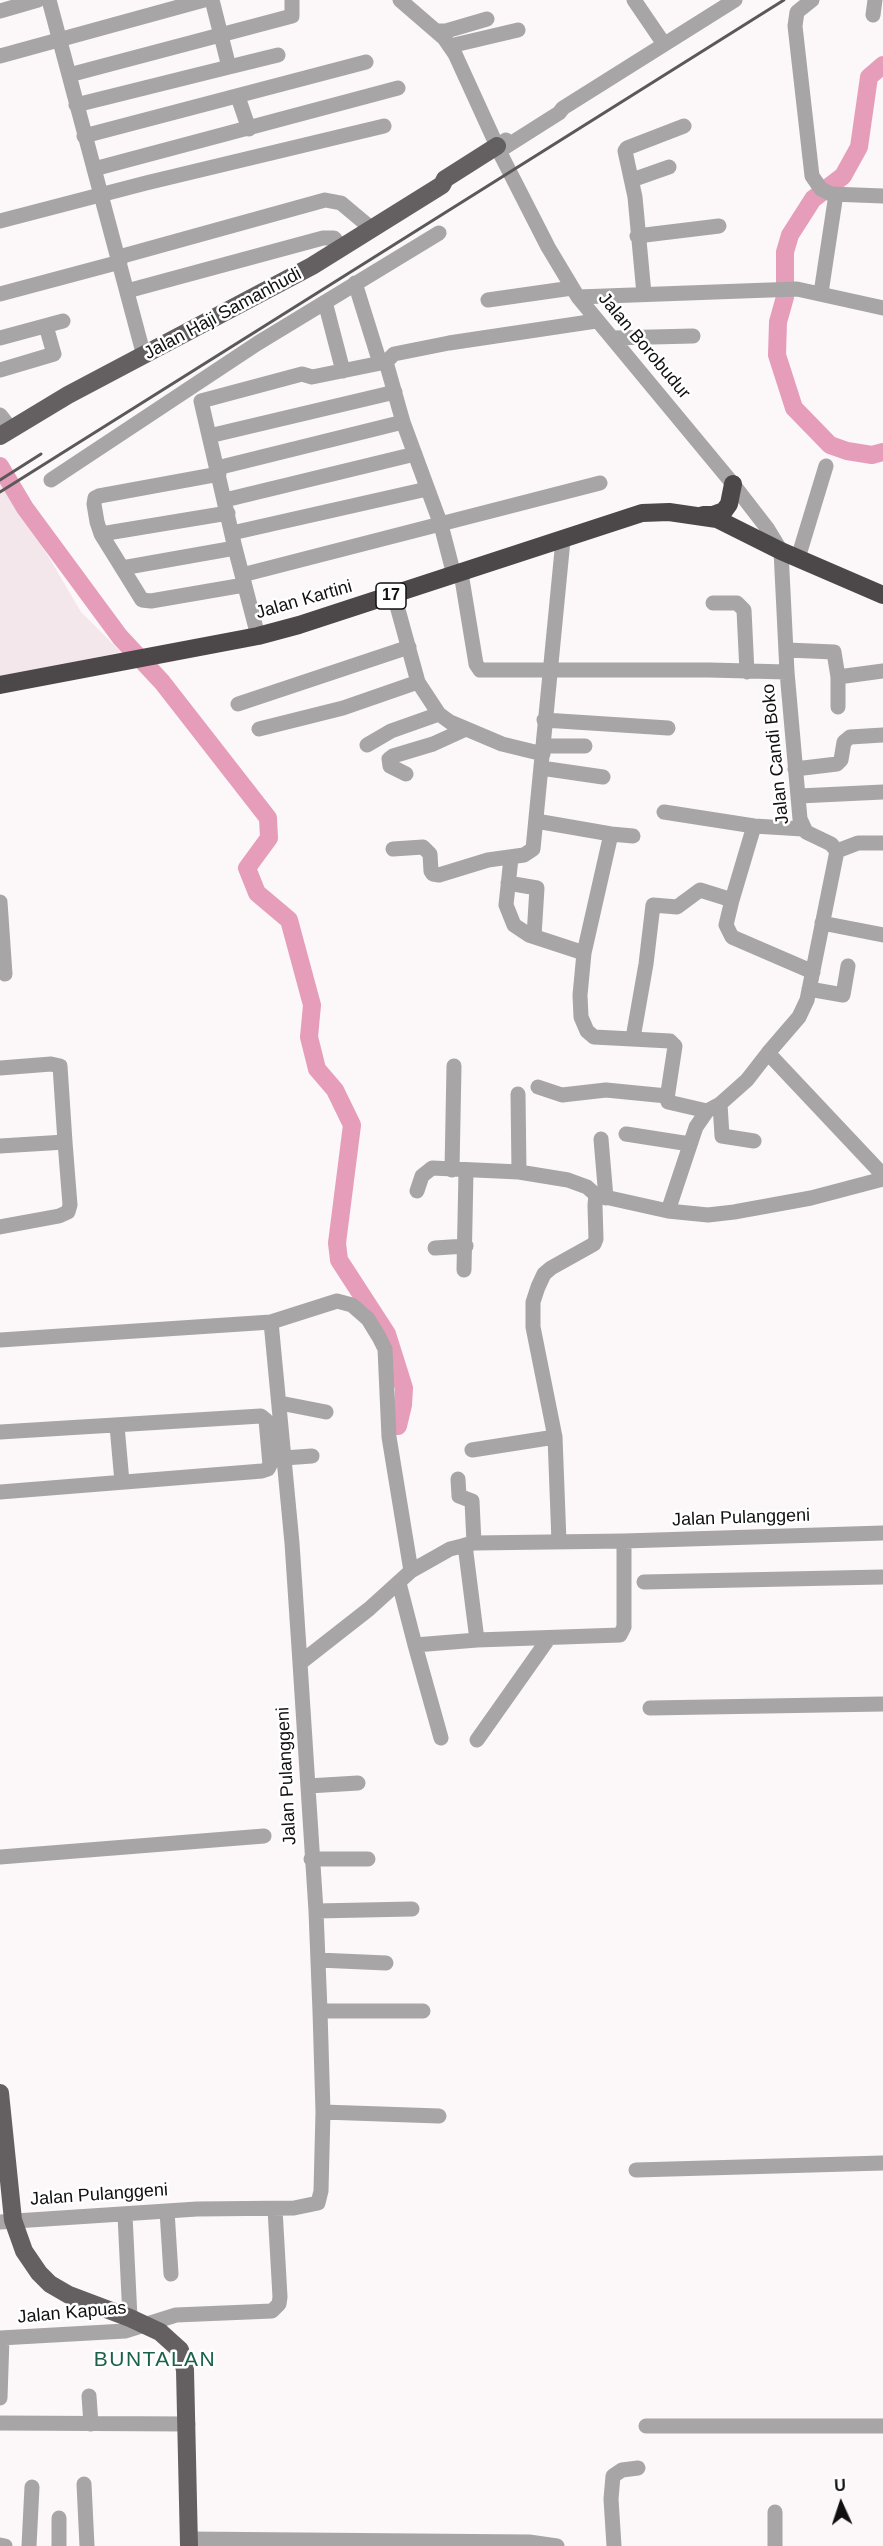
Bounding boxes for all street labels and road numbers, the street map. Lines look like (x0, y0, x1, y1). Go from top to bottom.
street label: Jalan Haji Samanhudi (141, 263, 305, 365)
street label: Jalan Borobudur (593, 288, 695, 404)
street label: Jalan Kartini (253, 576, 355, 624)
road number: 17 (376, 583, 406, 609)
street label: Jalan Candi Boko (758, 683, 794, 825)
street label: Jalan Pulanggeni (672, 1505, 810, 1531)
street label: Jalan Pulanggeni (273, 1706, 301, 1846)
street label: Jalan Pulanggeni (29, 2179, 169, 2211)
street label: Jalan Kapuas (17, 2297, 127, 2329)

